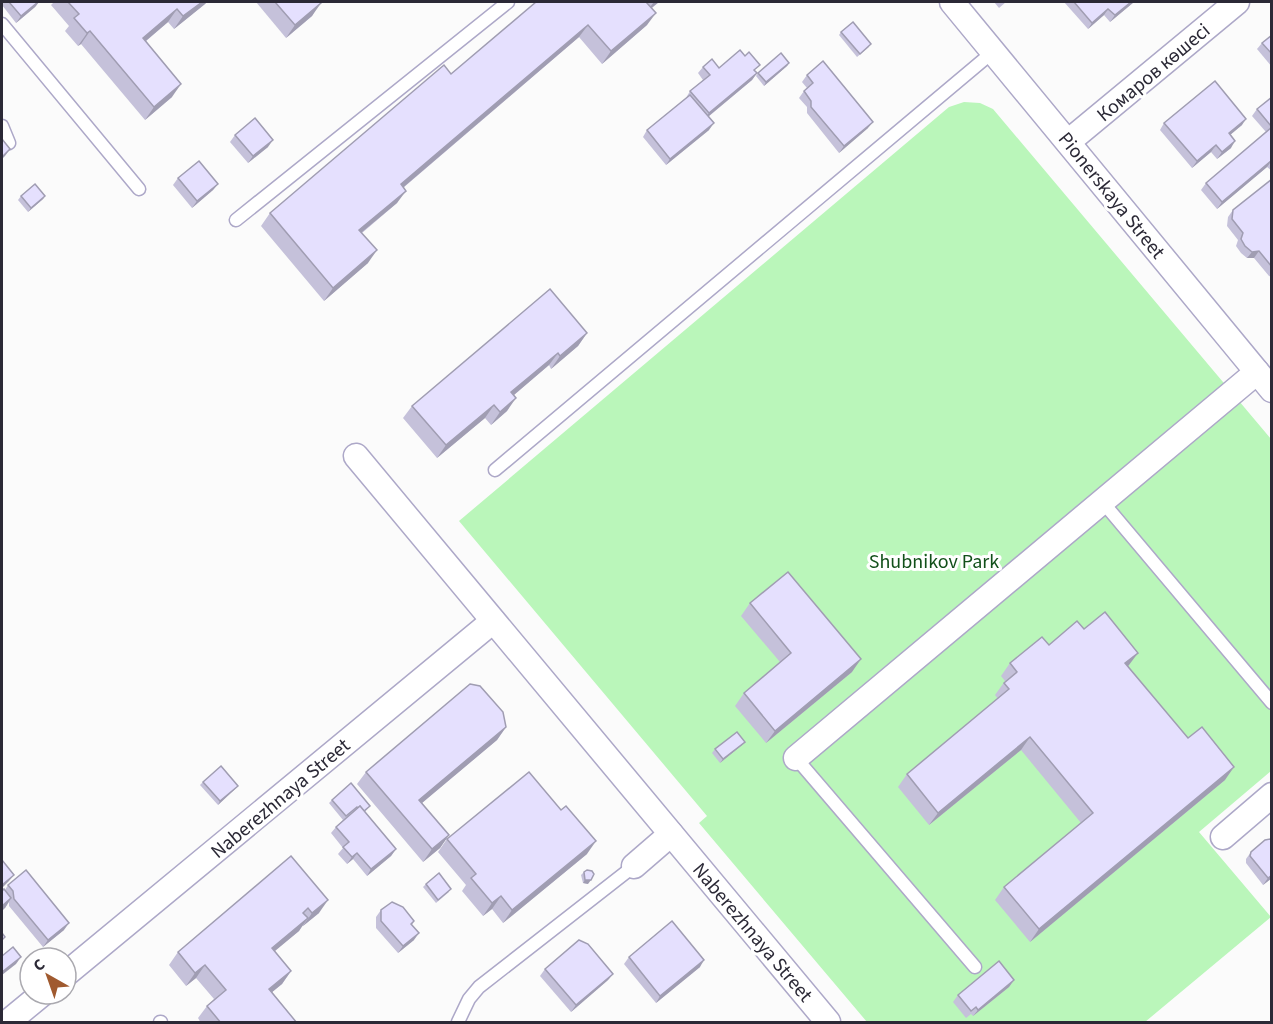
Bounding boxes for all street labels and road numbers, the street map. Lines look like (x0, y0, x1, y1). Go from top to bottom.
street label: Комаров көшесі (1091, 17, 1216, 129)
street label: Pionerskaya Street (1051, 126, 1171, 265)
street label: Naberezhnaya Street (205, 732, 357, 865)
street label: Naberezhnaya Street (686, 857, 819, 1009)

